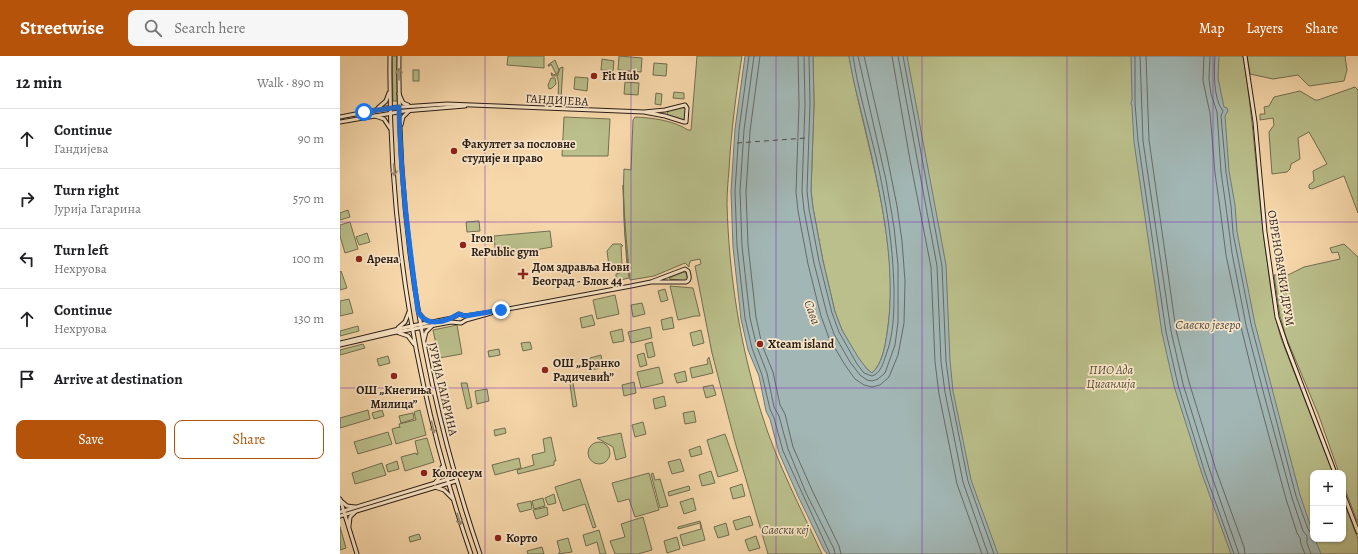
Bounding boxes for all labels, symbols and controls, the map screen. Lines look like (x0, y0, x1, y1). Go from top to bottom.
search box (128, 10, 408, 46)
text: Streetwise (20, 15, 104, 41)
icon: search (142, 17, 164, 39)
text: Search here (174, 18, 245, 38)
text: Map (1199, 19, 1225, 38)
text: Layers (1247, 19, 1283, 38)
text: Share (1305, 19, 1338, 38)
one-way arrow (395, 68, 403, 81)
place label: Fit Hub (602, 68, 639, 84)
text: 12 min (16, 71, 62, 94)
marker: Fit Hub (589, 71, 599, 81)
text: Walk · 890 m (257, 74, 324, 91)
street label: ГАНДИЈЕВА (525, 90, 590, 110)
route start (355, 103, 373, 121)
text: Continue (54, 120, 112, 140)
icon: ahead (16, 128, 38, 150)
text: 90 m (298, 130, 324, 147)
place label: Факултет за пословне студије и право (462, 136, 576, 166)
text: Гандијева (54, 140, 109, 157)
marker: Факултет за пословне студије и право (449, 146, 459, 156)
one-way arrow (390, 163, 397, 176)
text: Turn right (54, 180, 119, 200)
icon: right (16, 188, 38, 210)
text: 570 m (293, 190, 324, 207)
text: Јурија Гагарина (54, 200, 141, 217)
street label: ОБРЕНОВАЧКИ ДРУМ (1264, 209, 1298, 327)
place label: Iron RePublic gym (471, 230, 539, 260)
text: Turn left (54, 240, 109, 260)
marker: Iron RePublic gym (458, 240, 468, 250)
icon: left (16, 248, 38, 270)
text: 100 m (292, 250, 324, 267)
place label: Арена (366, 251, 399, 267)
marker: Арена (354, 254, 364, 264)
place label: Дом здравља Нови Београд - Блок 44 (532, 259, 630, 289)
text: Нехруова (54, 260, 107, 277)
marker: Дом здравља Нови Београд - Блок 44 (517, 268, 529, 280)
water label: Сава (800, 298, 825, 327)
text: Continue (54, 300, 112, 320)
route end (492, 301, 510, 319)
icon: ahead (16, 308, 38, 330)
text: 130 m (294, 310, 324, 327)
water label: Савско језеро (1175, 316, 1241, 333)
text: Нехруова (54, 320, 107, 337)
place label: Xteam island (768, 336, 835, 352)
marker: Xteam island (755, 339, 765, 349)
street label: ЈУРИЈА ГАГАРИНА (424, 341, 462, 438)
place label: ОШ „Бранко Радичевић” (553, 355, 620, 385)
park label: ПИО Ада Циганлија (1086, 362, 1136, 392)
marker: ОШ „Бранко Радичевић” (540, 365, 550, 375)
icon: arrive (16, 368, 38, 390)
text: Arrive at destination (54, 369, 183, 389)
marker: ОШ „Кнегиња Милица” (389, 371, 399, 381)
place label: ОШ „Кнегиња Милица” (356, 382, 432, 412)
button: Save (16, 420, 166, 459)
button: Share (174, 420, 324, 459)
one-way arrow (430, 420, 437, 433)
place label: Колосеум (432, 465, 482, 481)
marker: Колосеум (419, 468, 429, 478)
map controls (1310, 470, 1346, 542)
button: + (1310, 470, 1346, 506)
button: − (1310, 506, 1346, 542)
one-way arrow (456, 512, 463, 525)
park label: Савски кеј (761, 522, 809, 538)
place label: Корто (506, 530, 538, 546)
marker: Корто (493, 533, 503, 543)

